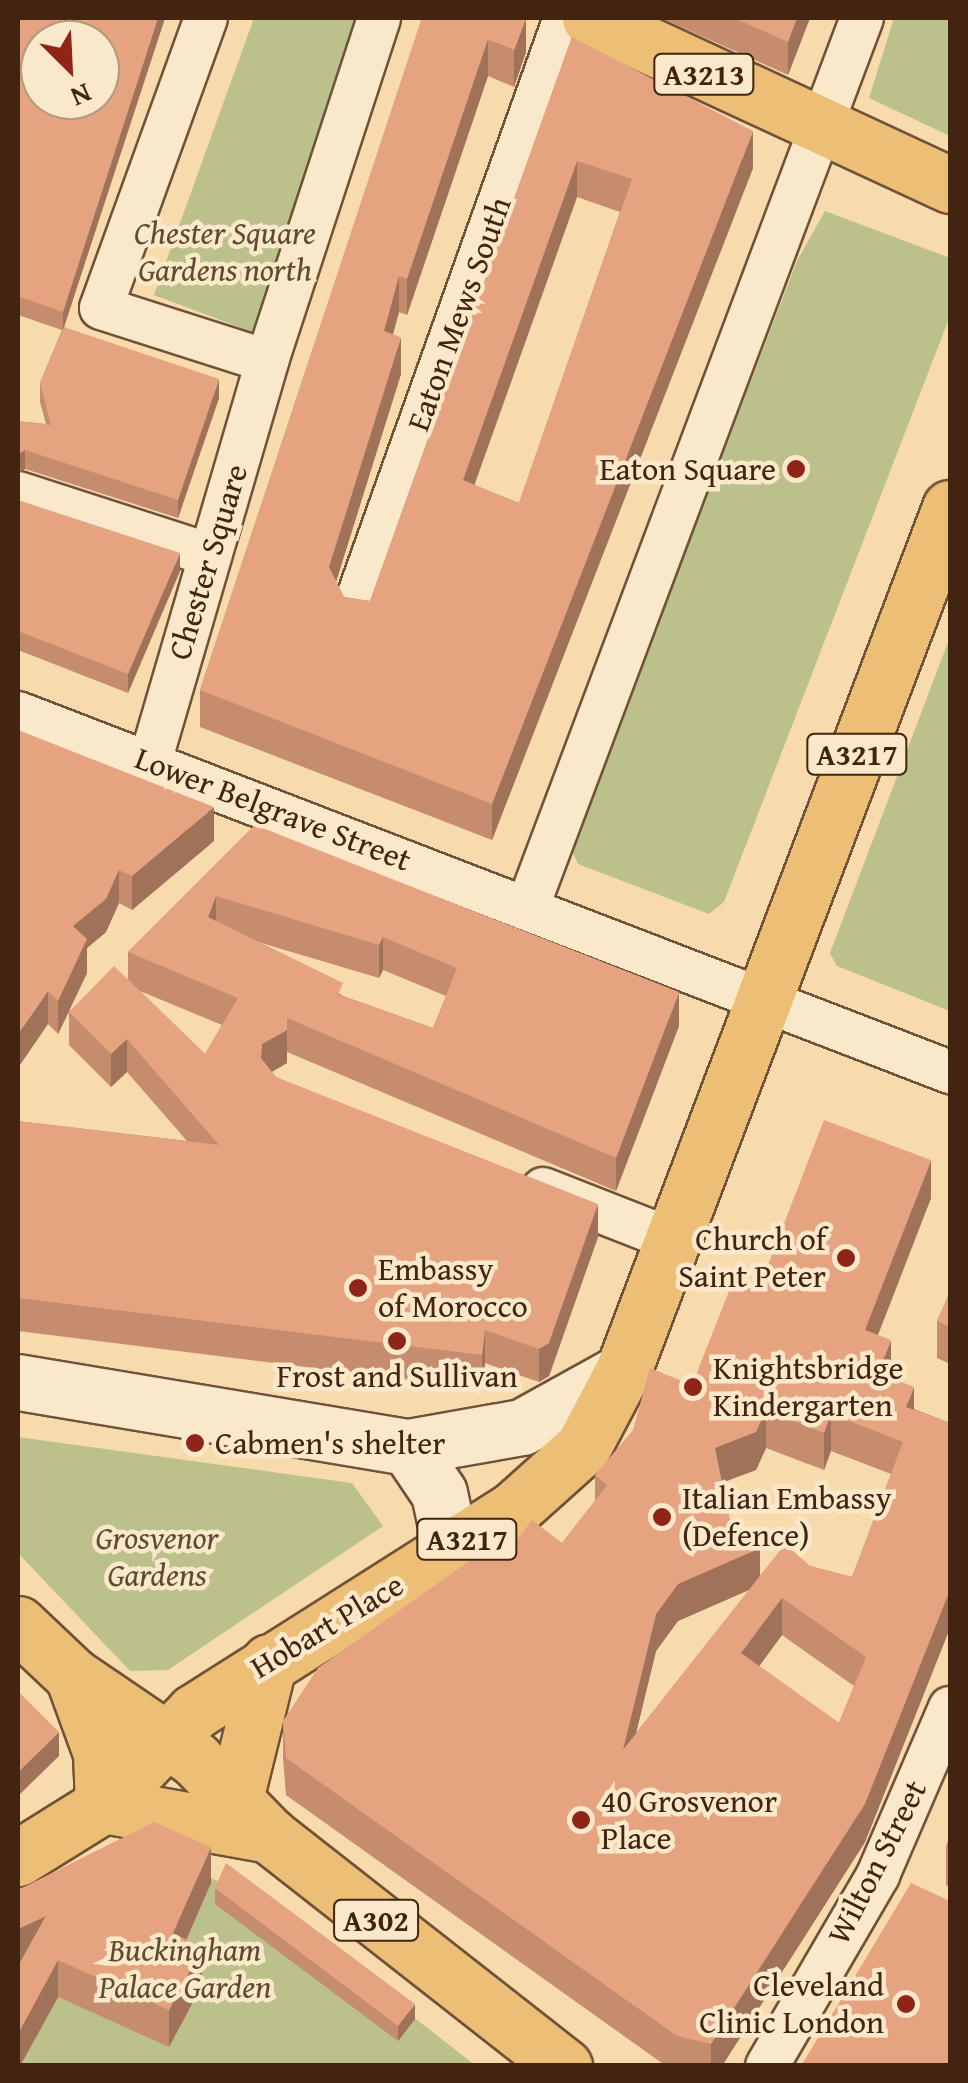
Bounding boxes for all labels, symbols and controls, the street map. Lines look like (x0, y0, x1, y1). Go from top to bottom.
north arrow (20, 20, 120, 120)
road number: A3213 (652, 49, 756, 99)
text: N (65, 74, 98, 119)
street label: Eaton Mews South (399, 192, 519, 436)
park label: Chester Square Gardens north (134, 215, 316, 290)
place label: Eaton Square (599, 450, 776, 488)
marker: Eaton Square (785, 458, 807, 480)
street label: Chester Square (160, 460, 256, 664)
road number: A3217 (804, 729, 910, 779)
street label: Lower Belgrave Street (130, 739, 416, 879)
place label: Church of Saint Peter (678, 1221, 826, 1296)
marker: Church of Saint Peter (835, 1247, 857, 1269)
place label: Embassy of Morocco (378, 1251, 528, 1326)
marker: Embassy of Morocco (347, 1277, 369, 1299)
marker: Frost and Sullivan (386, 1330, 408, 1352)
place label: Knightsbridge Kindergarten (713, 1350, 904, 1425)
place label: Frost and Sullivan (276, 1357, 518, 1395)
marker: Knightsbridge Kindergarten (682, 1376, 704, 1398)
place label: Cabmen's shelter (215, 1424, 445, 1462)
marker: Cabmen's shelter (184, 1432, 206, 1454)
place label: Italian Embassy (Defence) (682, 1480, 892, 1555)
marker: Italian Embassy (Defence) (651, 1506, 673, 1528)
road number: A3217 (414, 1514, 520, 1564)
park label: Grosvenor Gardens (96, 1520, 218, 1595)
street label: Hobart Place (244, 1565, 410, 1687)
street label: Wilton Street (819, 1774, 935, 1950)
place label: 40 Grosvenor Place (601, 1783, 777, 1858)
marker: 40 Grosvenor Place (570, 1809, 592, 1831)
road number: A302 (331, 1895, 421, 1945)
park label: Buckingham Palace Garden (99, 1932, 271, 2007)
place label: Cleveland Clinic London (699, 1967, 884, 2042)
marker: Cleveland Clinic London (893, 1991, 919, 2017)

